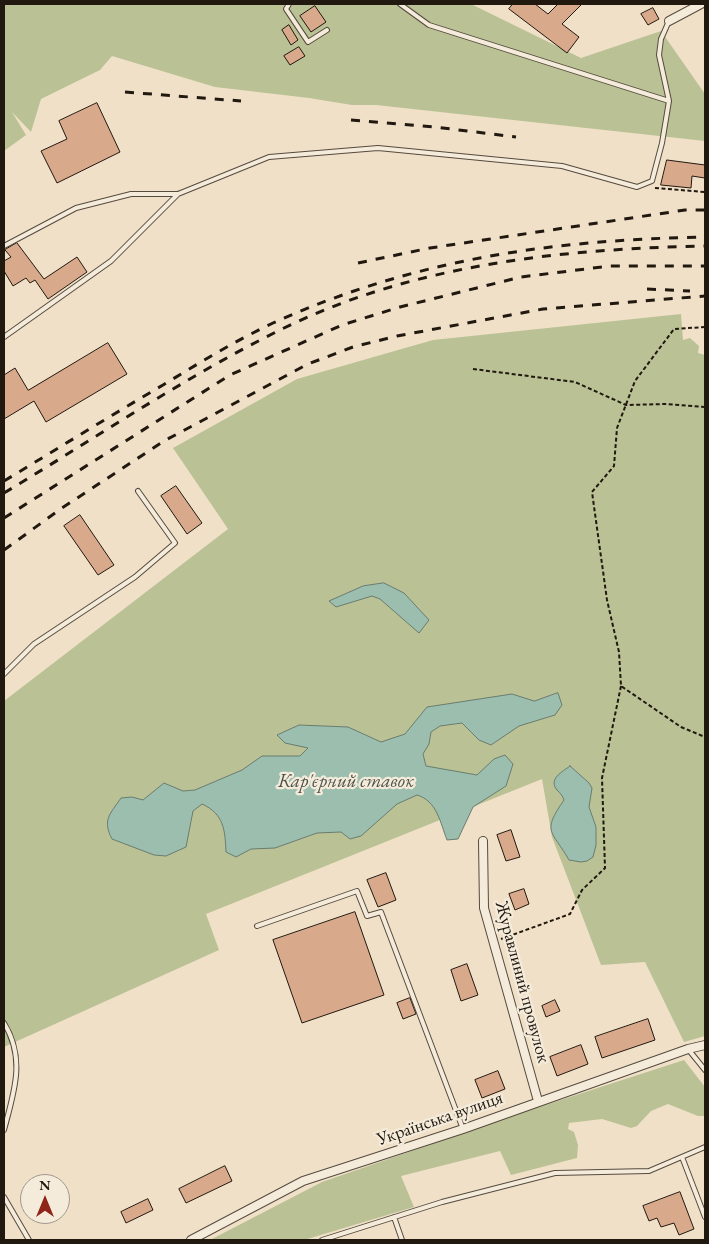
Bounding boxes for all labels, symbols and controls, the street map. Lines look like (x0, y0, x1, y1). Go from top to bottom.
water label: Кар'єрний ставок (278, 771, 414, 793)
street label: Журавлиний провулок (490, 899, 554, 1065)
street label: Українська вулиця (374, 1087, 506, 1151)
north arrow (20, 1174, 70, 1224)
text: N (39, 1176, 51, 1194)

